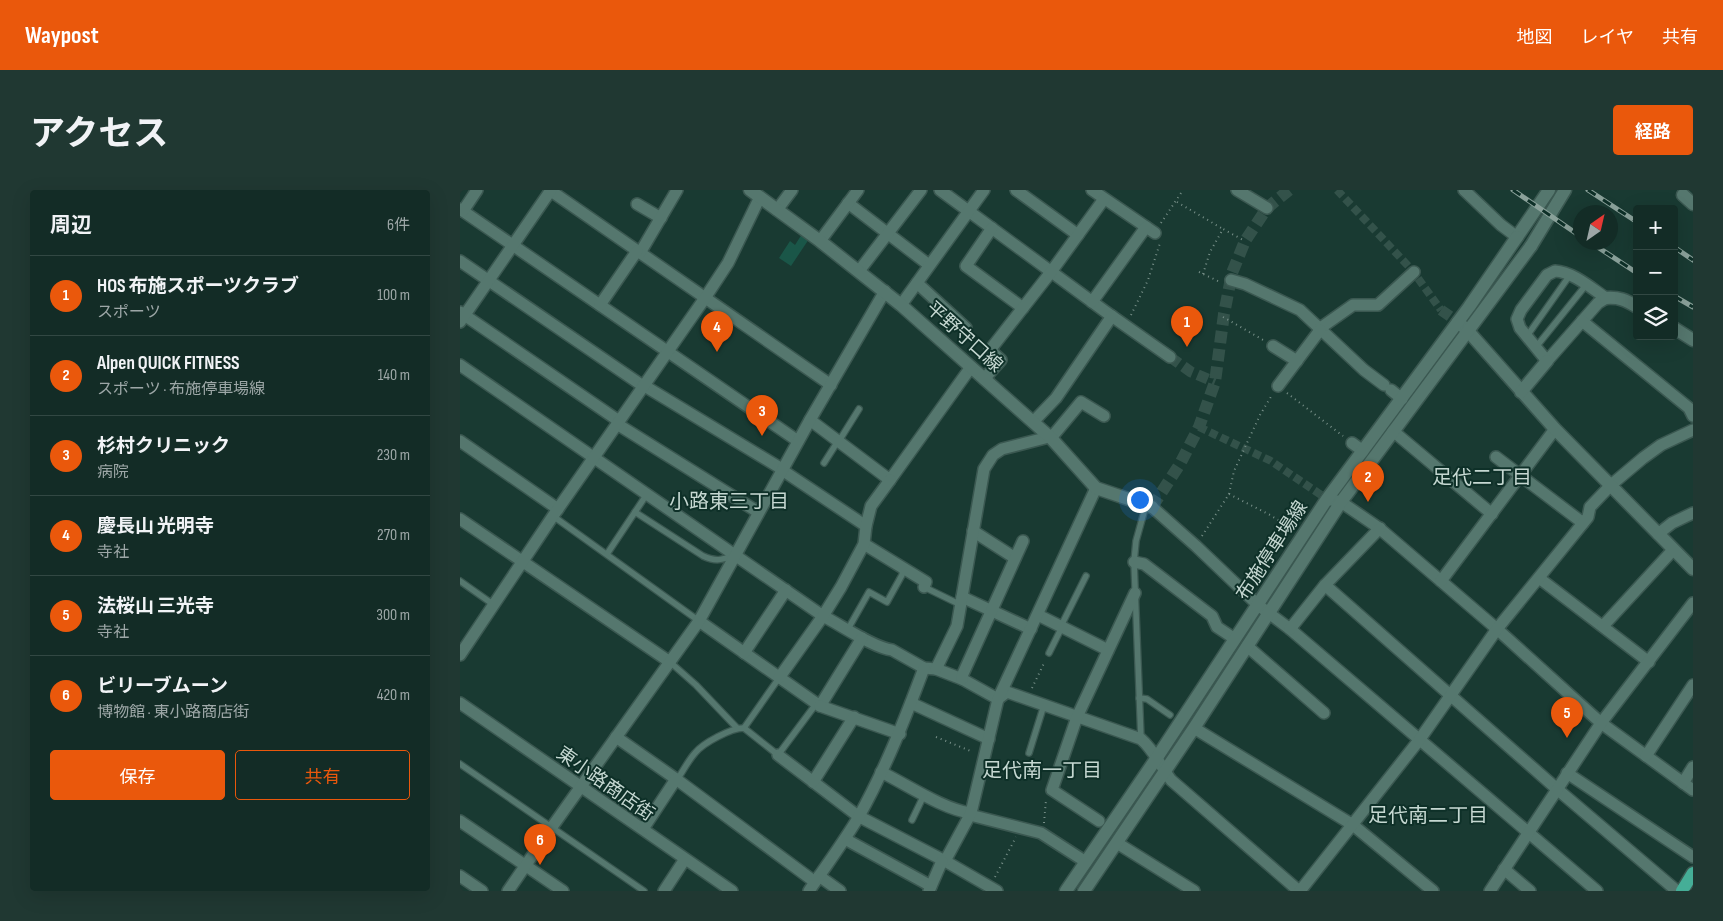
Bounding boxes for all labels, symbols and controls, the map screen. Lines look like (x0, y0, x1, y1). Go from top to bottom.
text: Waypost (25, 21, 99, 50)
text: 地図 (1517, 27, 1553, 48)
text: レイヤ (1581, 27, 1634, 48)
text: 共有 (1662, 27, 1698, 48)
button: 経路 (1613, 105, 1693, 155)
text: アクセス (30, 113, 168, 156)
north arrow (1573, 205, 1618, 250)
map controls (1633, 205, 1678, 340)
button: + (1633, 205, 1678, 250)
text: 周辺 (50, 213, 92, 238)
text: 6件 (387, 216, 410, 235)
button: − (1633, 250, 1678, 295)
text: HOS 布施スポーツクラブ (97, 275, 299, 298)
text: 1 (63, 286, 69, 305)
text: 100 m (377, 286, 410, 305)
button: layers (1633, 295, 1678, 340)
street label: 平野守口線 (921, 297, 1007, 377)
text: スポーツ (97, 303, 161, 322)
pin: 1 (1171, 306, 1203, 347)
pin: 4 (701, 311, 733, 352)
text: Alpen QUICK FITNESS (97, 352, 240, 375)
text: 2 (62, 366, 70, 385)
text: 140 m (378, 366, 410, 385)
text: スポーツ · 布施停車場線 (97, 380, 265, 399)
pin: 3 (746, 395, 778, 436)
text: 杉村クリニック (97, 435, 230, 458)
text: 3 (62, 446, 70, 465)
text: 230 m (377, 446, 410, 465)
pin: 2 (1352, 461, 1384, 502)
text: 病院 (97, 463, 129, 482)
district label: 足代二丁目 (1432, 466, 1532, 490)
your location (1127, 487, 1153, 513)
district label: 小路東三丁目 (669, 490, 789, 514)
street label: 布施停車場線 (1232, 497, 1313, 605)
text: 慶長山 光明寺 (97, 515, 214, 538)
text: 4 (62, 526, 70, 545)
text: 270 m (377, 526, 410, 545)
text: 寺社 (97, 543, 129, 562)
text: 法桜山 三光寺 (97, 595, 214, 618)
text: 5 (62, 606, 70, 625)
text: 300 m (376, 606, 410, 625)
text: 寺社 (97, 623, 129, 642)
text: ビリーブムーン (97, 675, 228, 698)
text: 6 (62, 686, 70, 705)
text: 420 m (377, 686, 410, 705)
pin: 5 (1551, 697, 1583, 738)
text: 博物館 · 東小路商店街 (97, 703, 249, 722)
street label: 東小路商店街 (552, 742, 658, 826)
button: 保存 (50, 750, 225, 800)
button: 共有 (235, 750, 410, 800)
district label: 足代南一丁目 (982, 759, 1102, 783)
district label: 足代南二丁目 (1368, 804, 1488, 828)
pin: 6 (524, 824, 556, 865)

